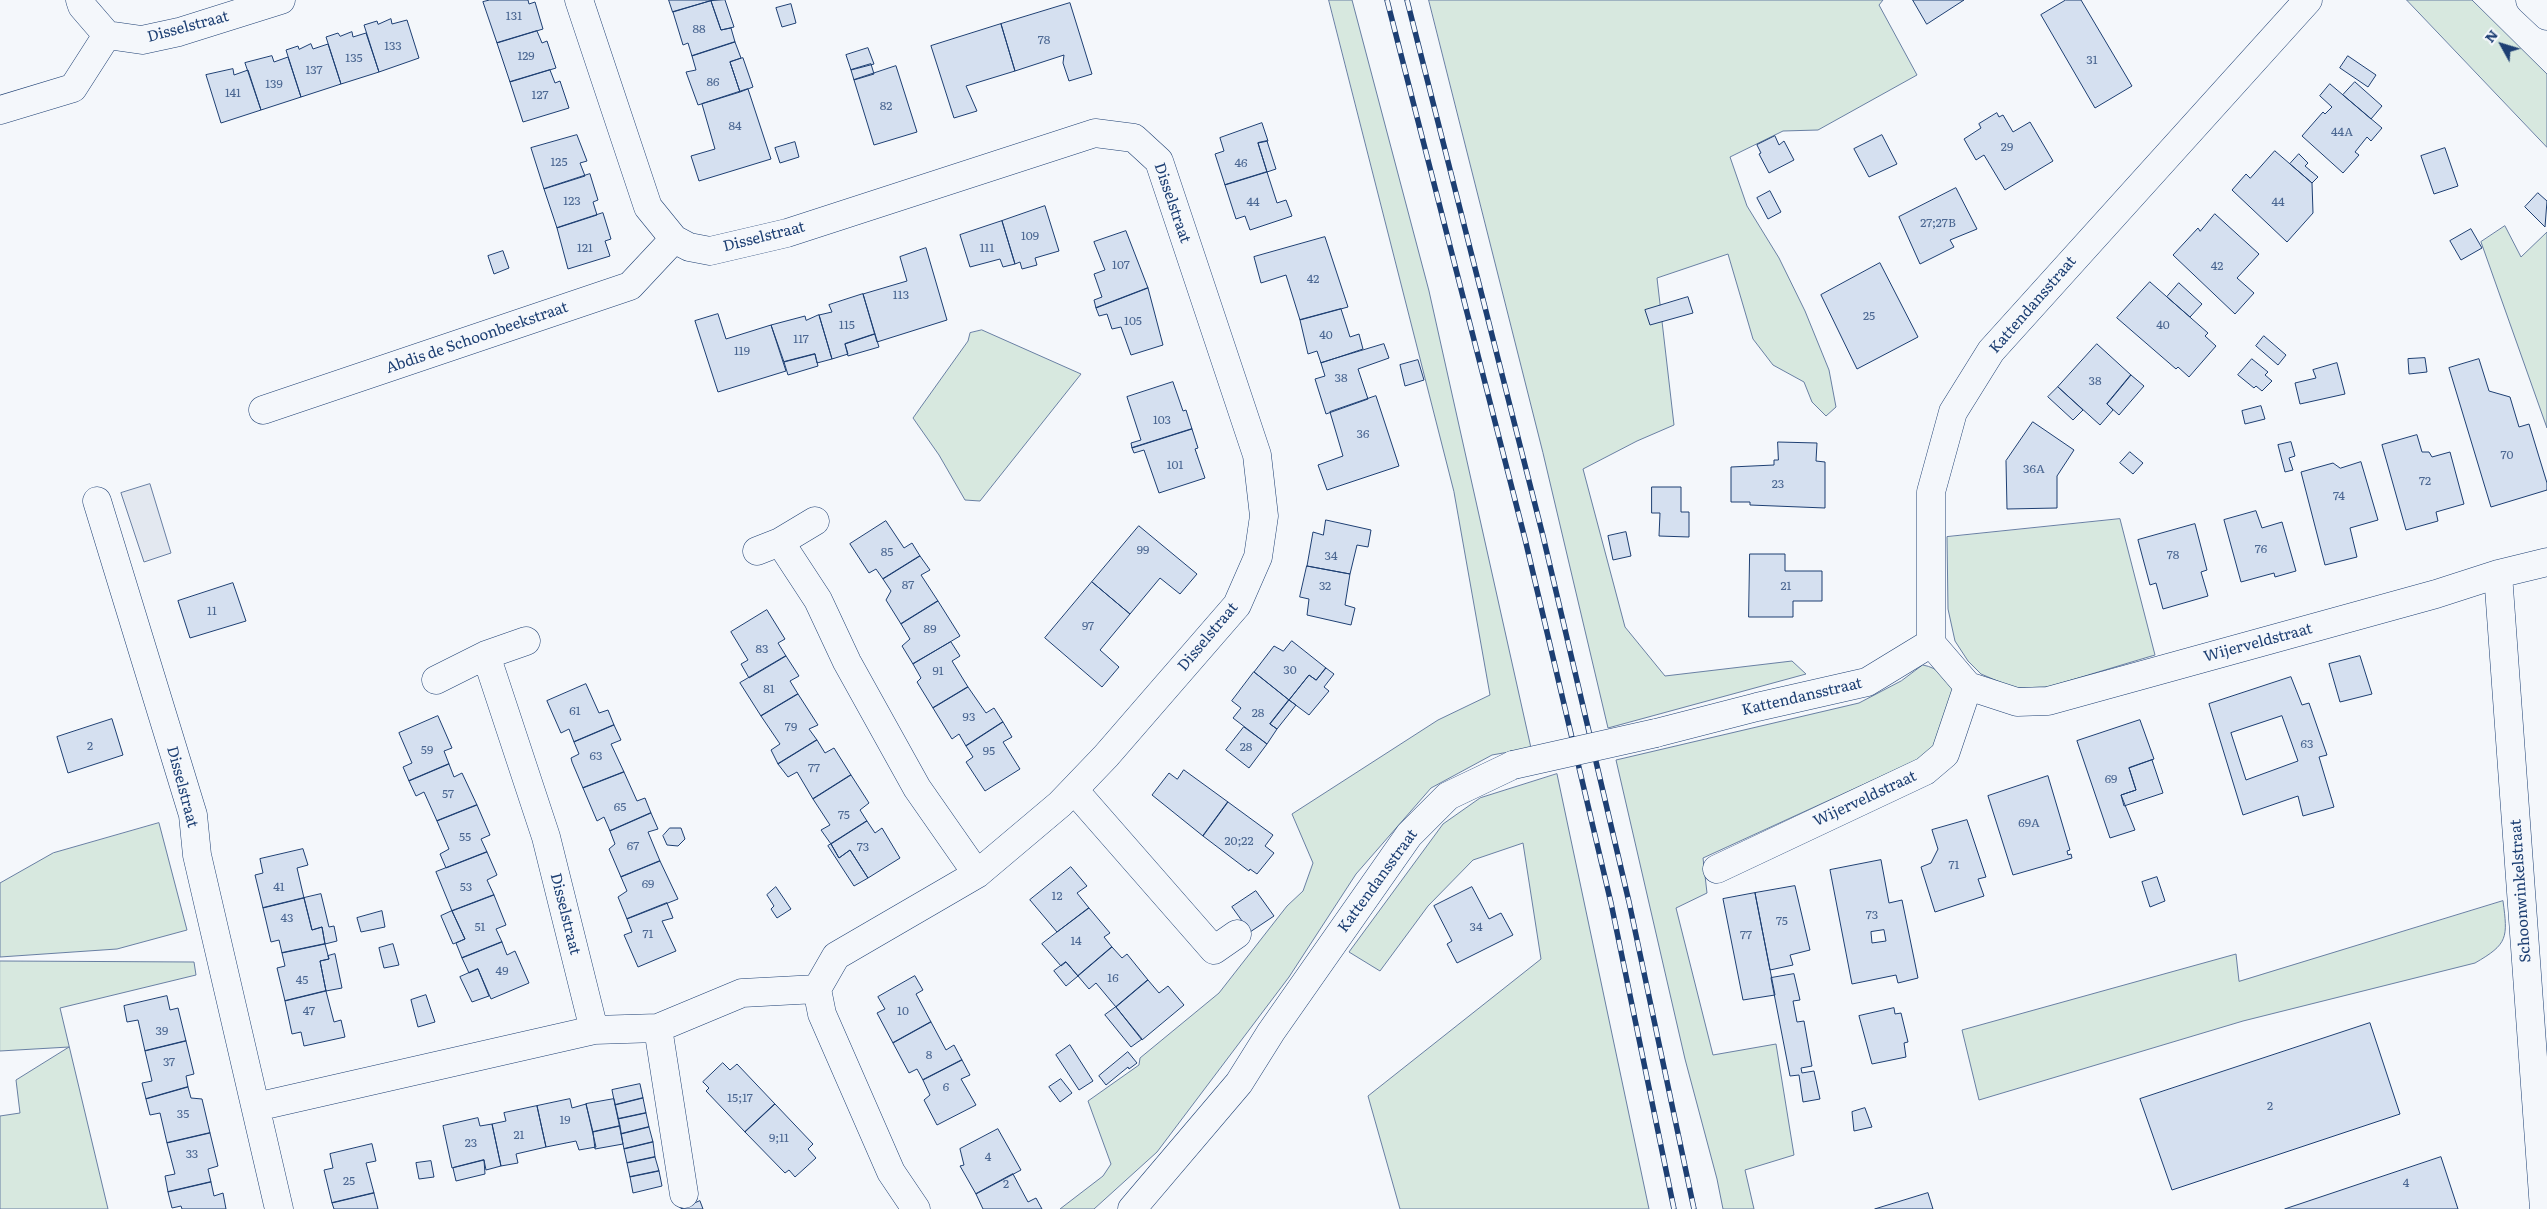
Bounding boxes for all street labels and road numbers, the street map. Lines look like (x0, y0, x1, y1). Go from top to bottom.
street label: Disselstraat (145, 7, 231, 47)
street label: Disselstraat (1150, 160, 1194, 246)
street label: Disselstraat (721, 218, 807, 256)
street label: Kattendansstraat (1986, 253, 2080, 357)
street label: Abdis de Schoonbeekstraat (384, 298, 570, 378)
street label: Disselstraat (1174, 599, 1242, 675)
street label: Wijerveldstraat (2202, 620, 2314, 666)
street label: Kattendansstraat (1740, 674, 1864, 720)
street label: Disselstraat (162, 744, 202, 830)
street label: Wijerveldstraat (1811, 767, 1919, 831)
street label: Schoonwinkelstraat (2507, 819, 2535, 963)
street label: Kattendansstraat (1335, 826, 1421, 936)
street label: Disselstraat (546, 871, 584, 957)

